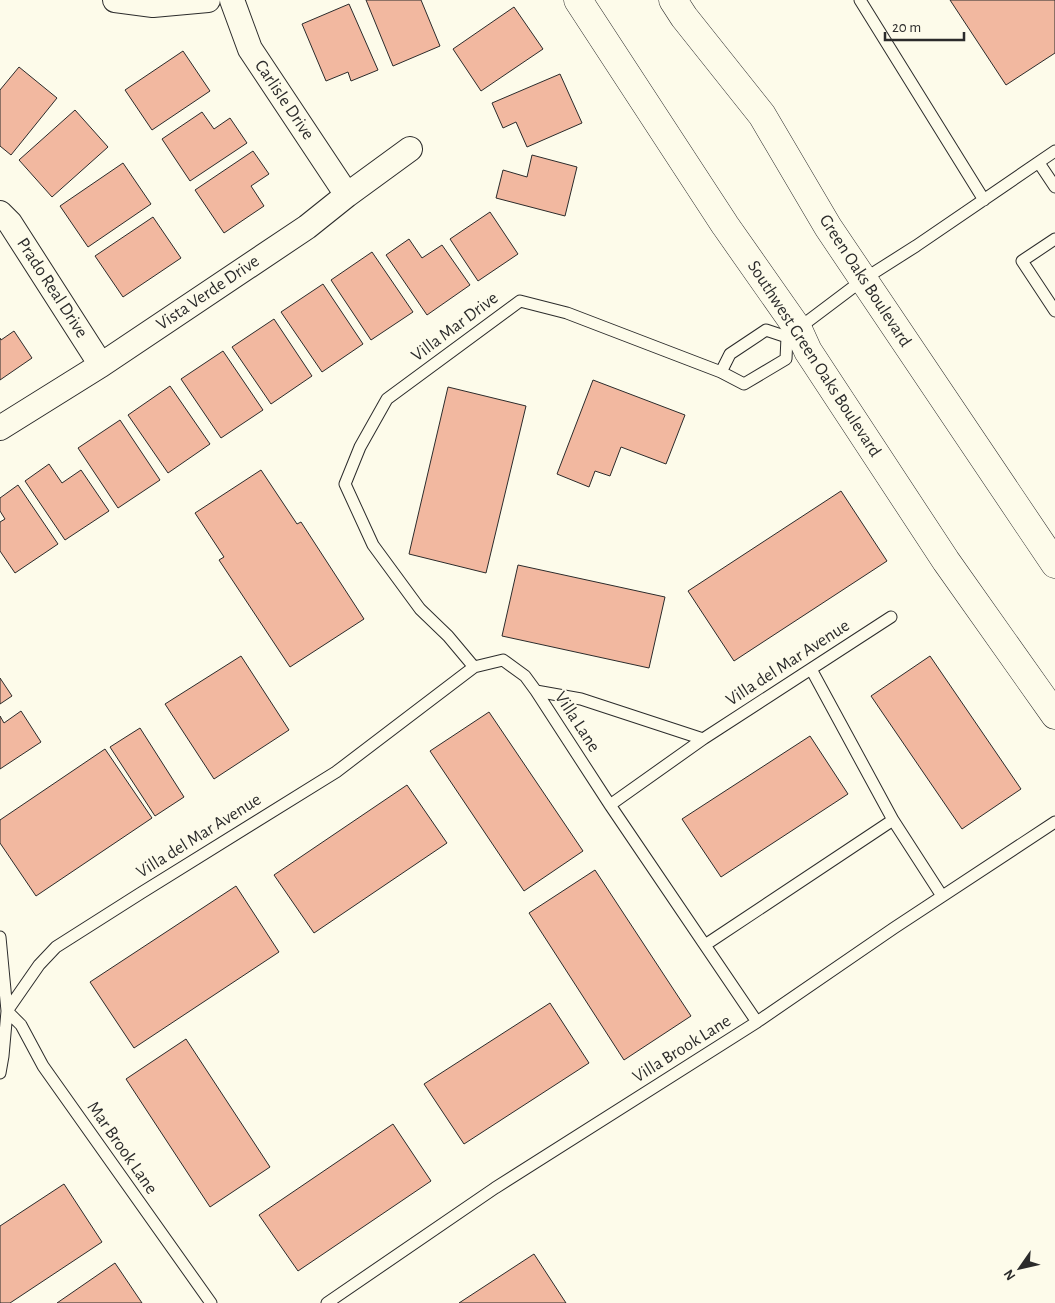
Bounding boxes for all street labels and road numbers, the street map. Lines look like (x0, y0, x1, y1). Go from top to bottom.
street label: Carlisle Drive (251, 57, 317, 143)
street label: Green Oaks Boulevard (816, 212, 914, 350)
street label: Prado Real Drive (13, 235, 91, 341)
street label: Vista Verde Drive (153, 252, 263, 334)
street label: Southwest Green Oaks Boulevard (744, 258, 884, 460)
street label: Villa Mar Drive (408, 289, 502, 365)
street label: Villa del Mar Avenue (723, 616, 853, 710)
street label: Villa Lane (551, 689, 603, 755)
street label: Villa del Mar Avenue (134, 790, 264, 882)
street label: Villa Brook Lane (630, 1012, 734, 1086)
street label: Mar Brook Lane (84, 1098, 160, 1198)

